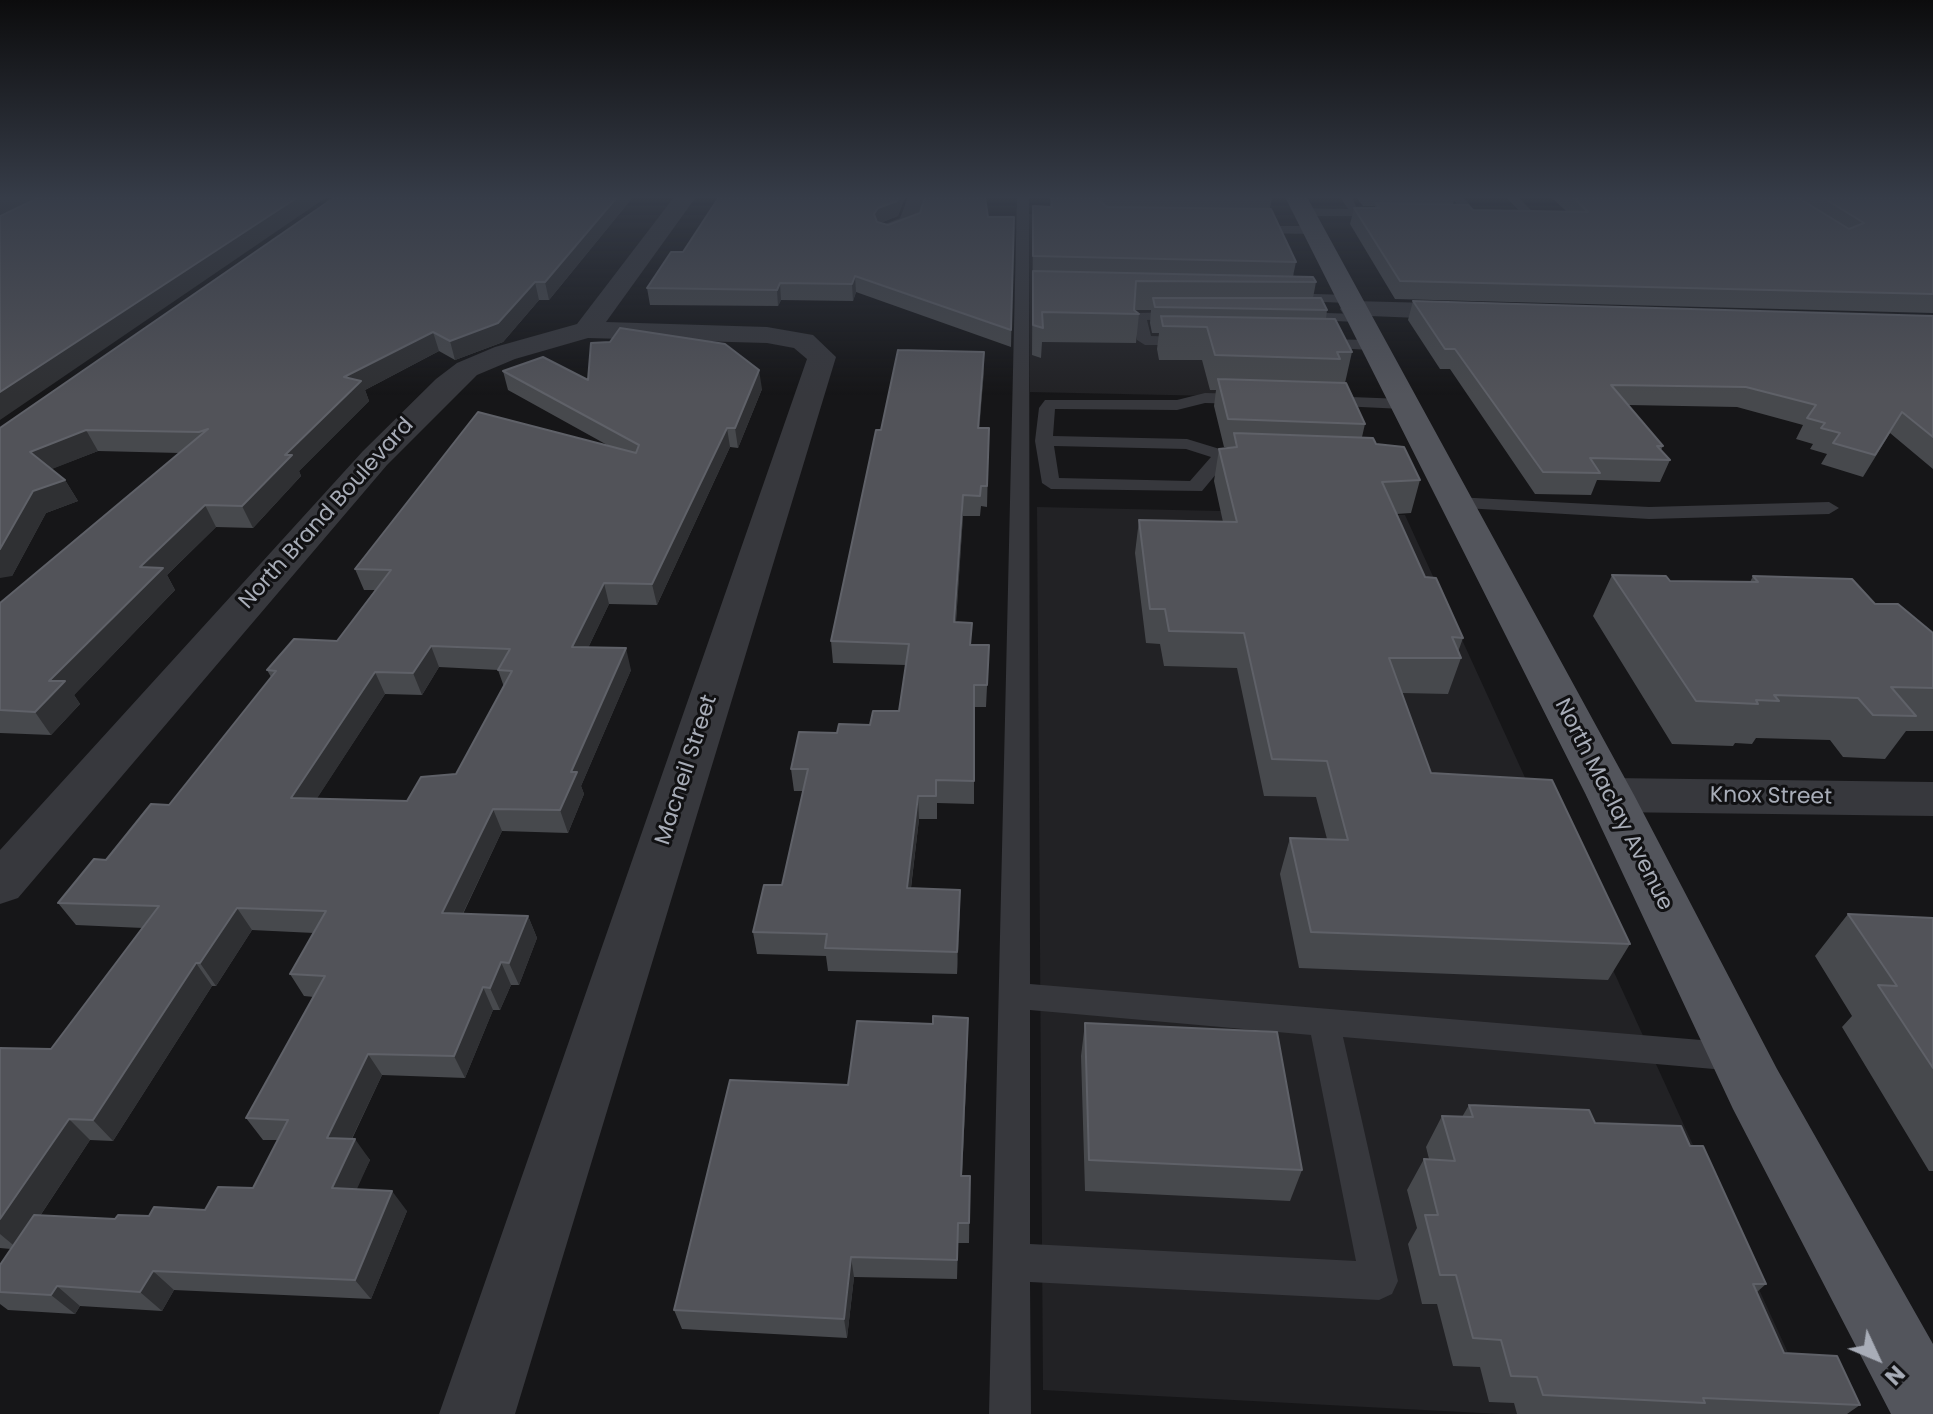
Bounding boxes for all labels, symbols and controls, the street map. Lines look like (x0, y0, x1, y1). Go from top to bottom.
street label: North Brand Boulevard (234, 413, 420, 615)
street label: Macneil Street (650, 692, 724, 848)
street label: North Maclay Avenue (1548, 695, 1678, 915)
street label: Knox Street (1710, 783, 1832, 811)
north arrow (1837, 1318, 1917, 1398)
text: N (1878, 1358, 1912, 1392)

